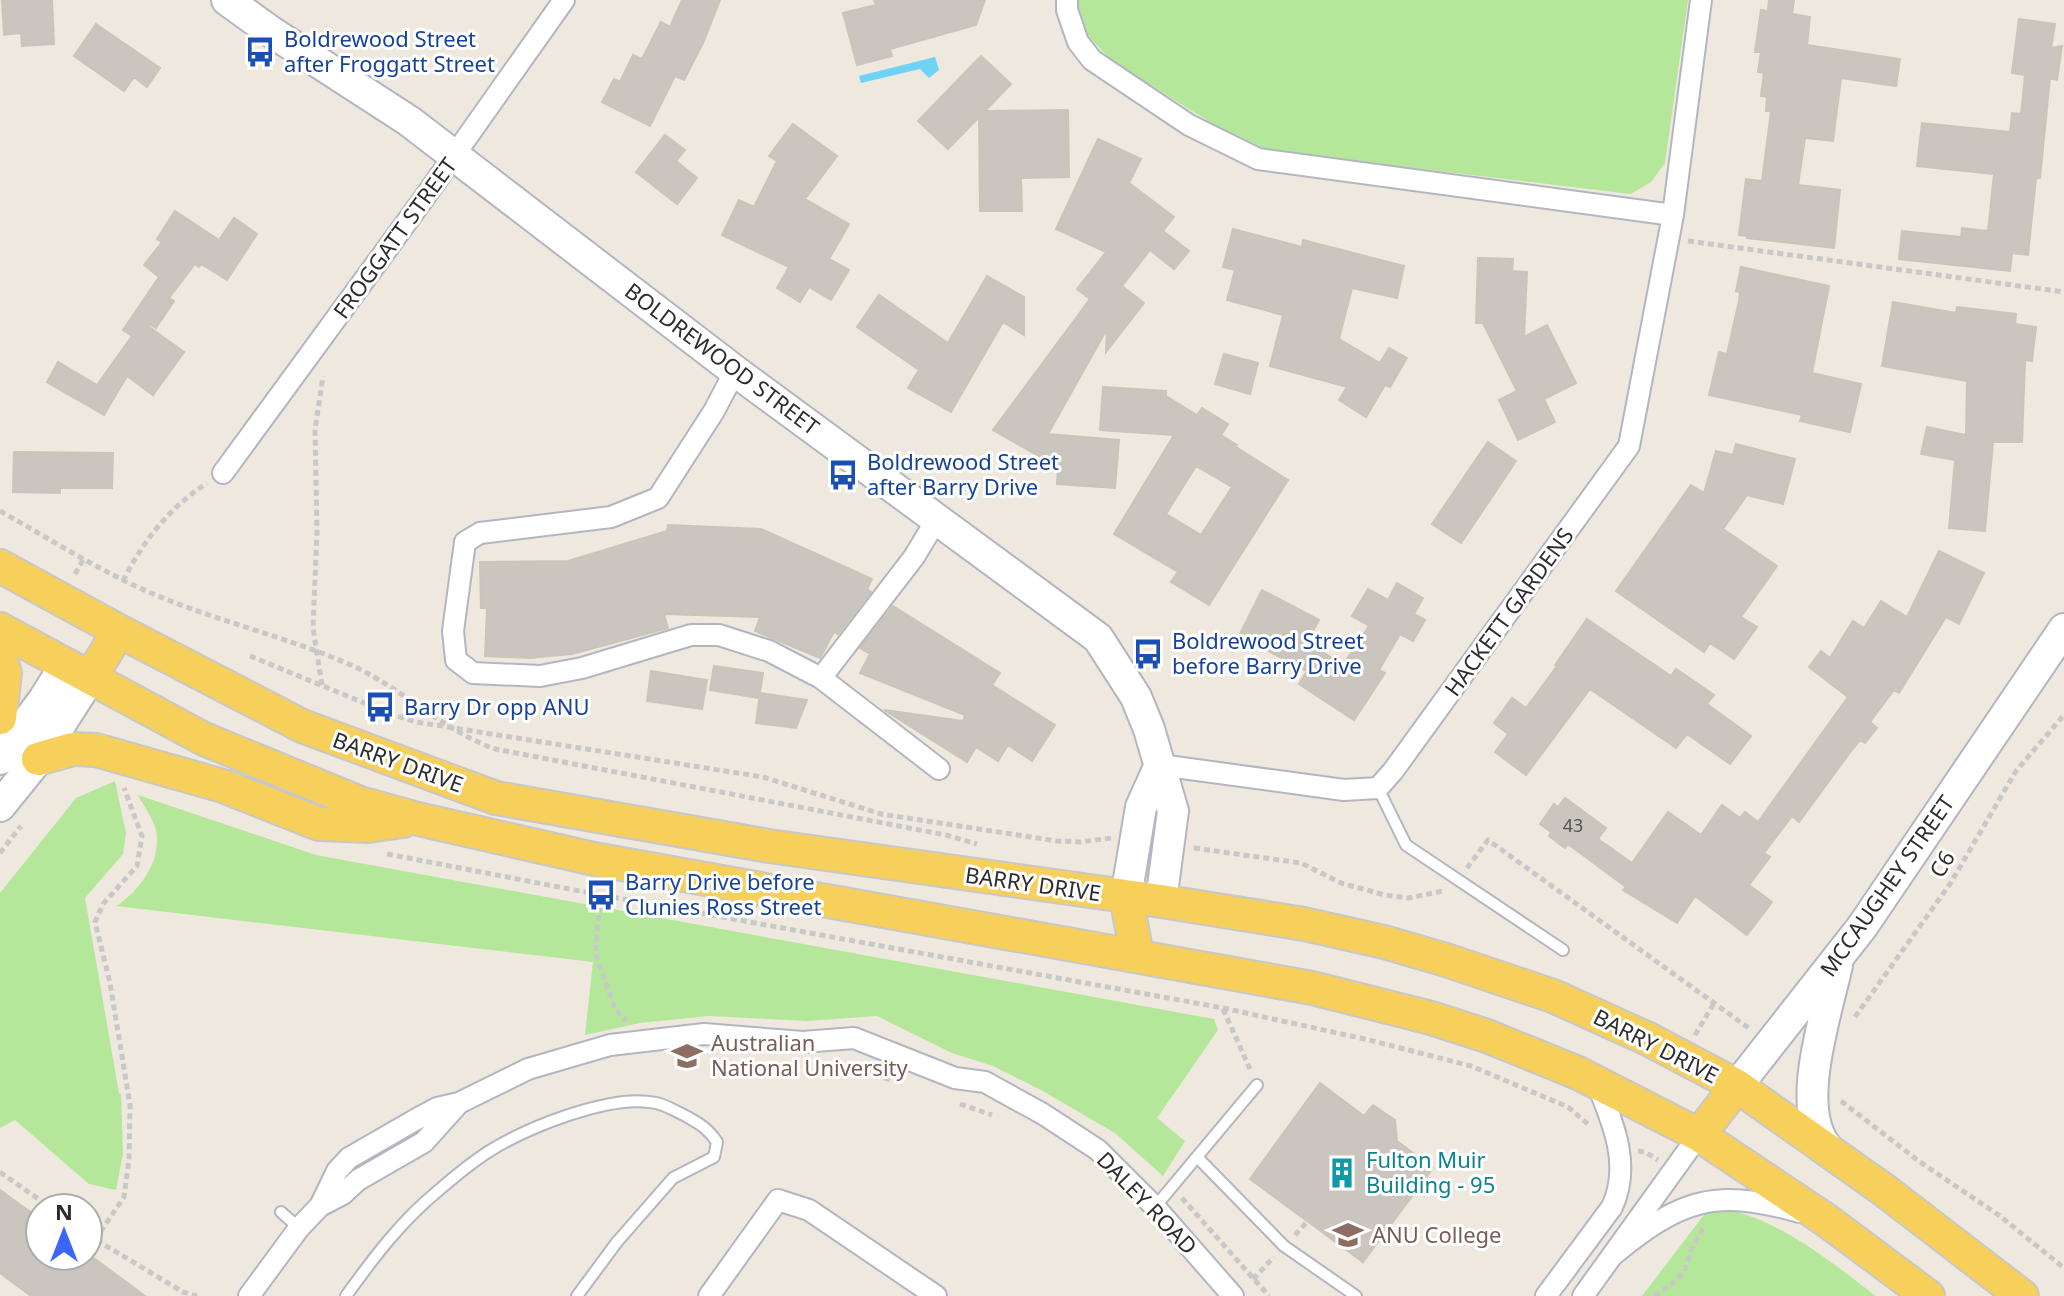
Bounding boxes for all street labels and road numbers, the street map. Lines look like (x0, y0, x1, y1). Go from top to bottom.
street label: FROGGATT STREET (326, 151, 463, 324)
street label: BOLDREWOOD STREET (619, 275, 826, 441)
street label: HACKETT GARDENS (1437, 521, 1579, 702)
street label: BARRY DRIVE (329, 724, 468, 799)
street label: MCCAUGHEY STREET (1812, 789, 1960, 982)
street label: C6 (1921, 844, 1961, 883)
street label: BARRY DRIVE (963, 859, 1103, 907)
street label: BARRY DRIVE (1589, 1001, 1724, 1089)
street label: DALEY ROAD (1091, 1144, 1204, 1260)

